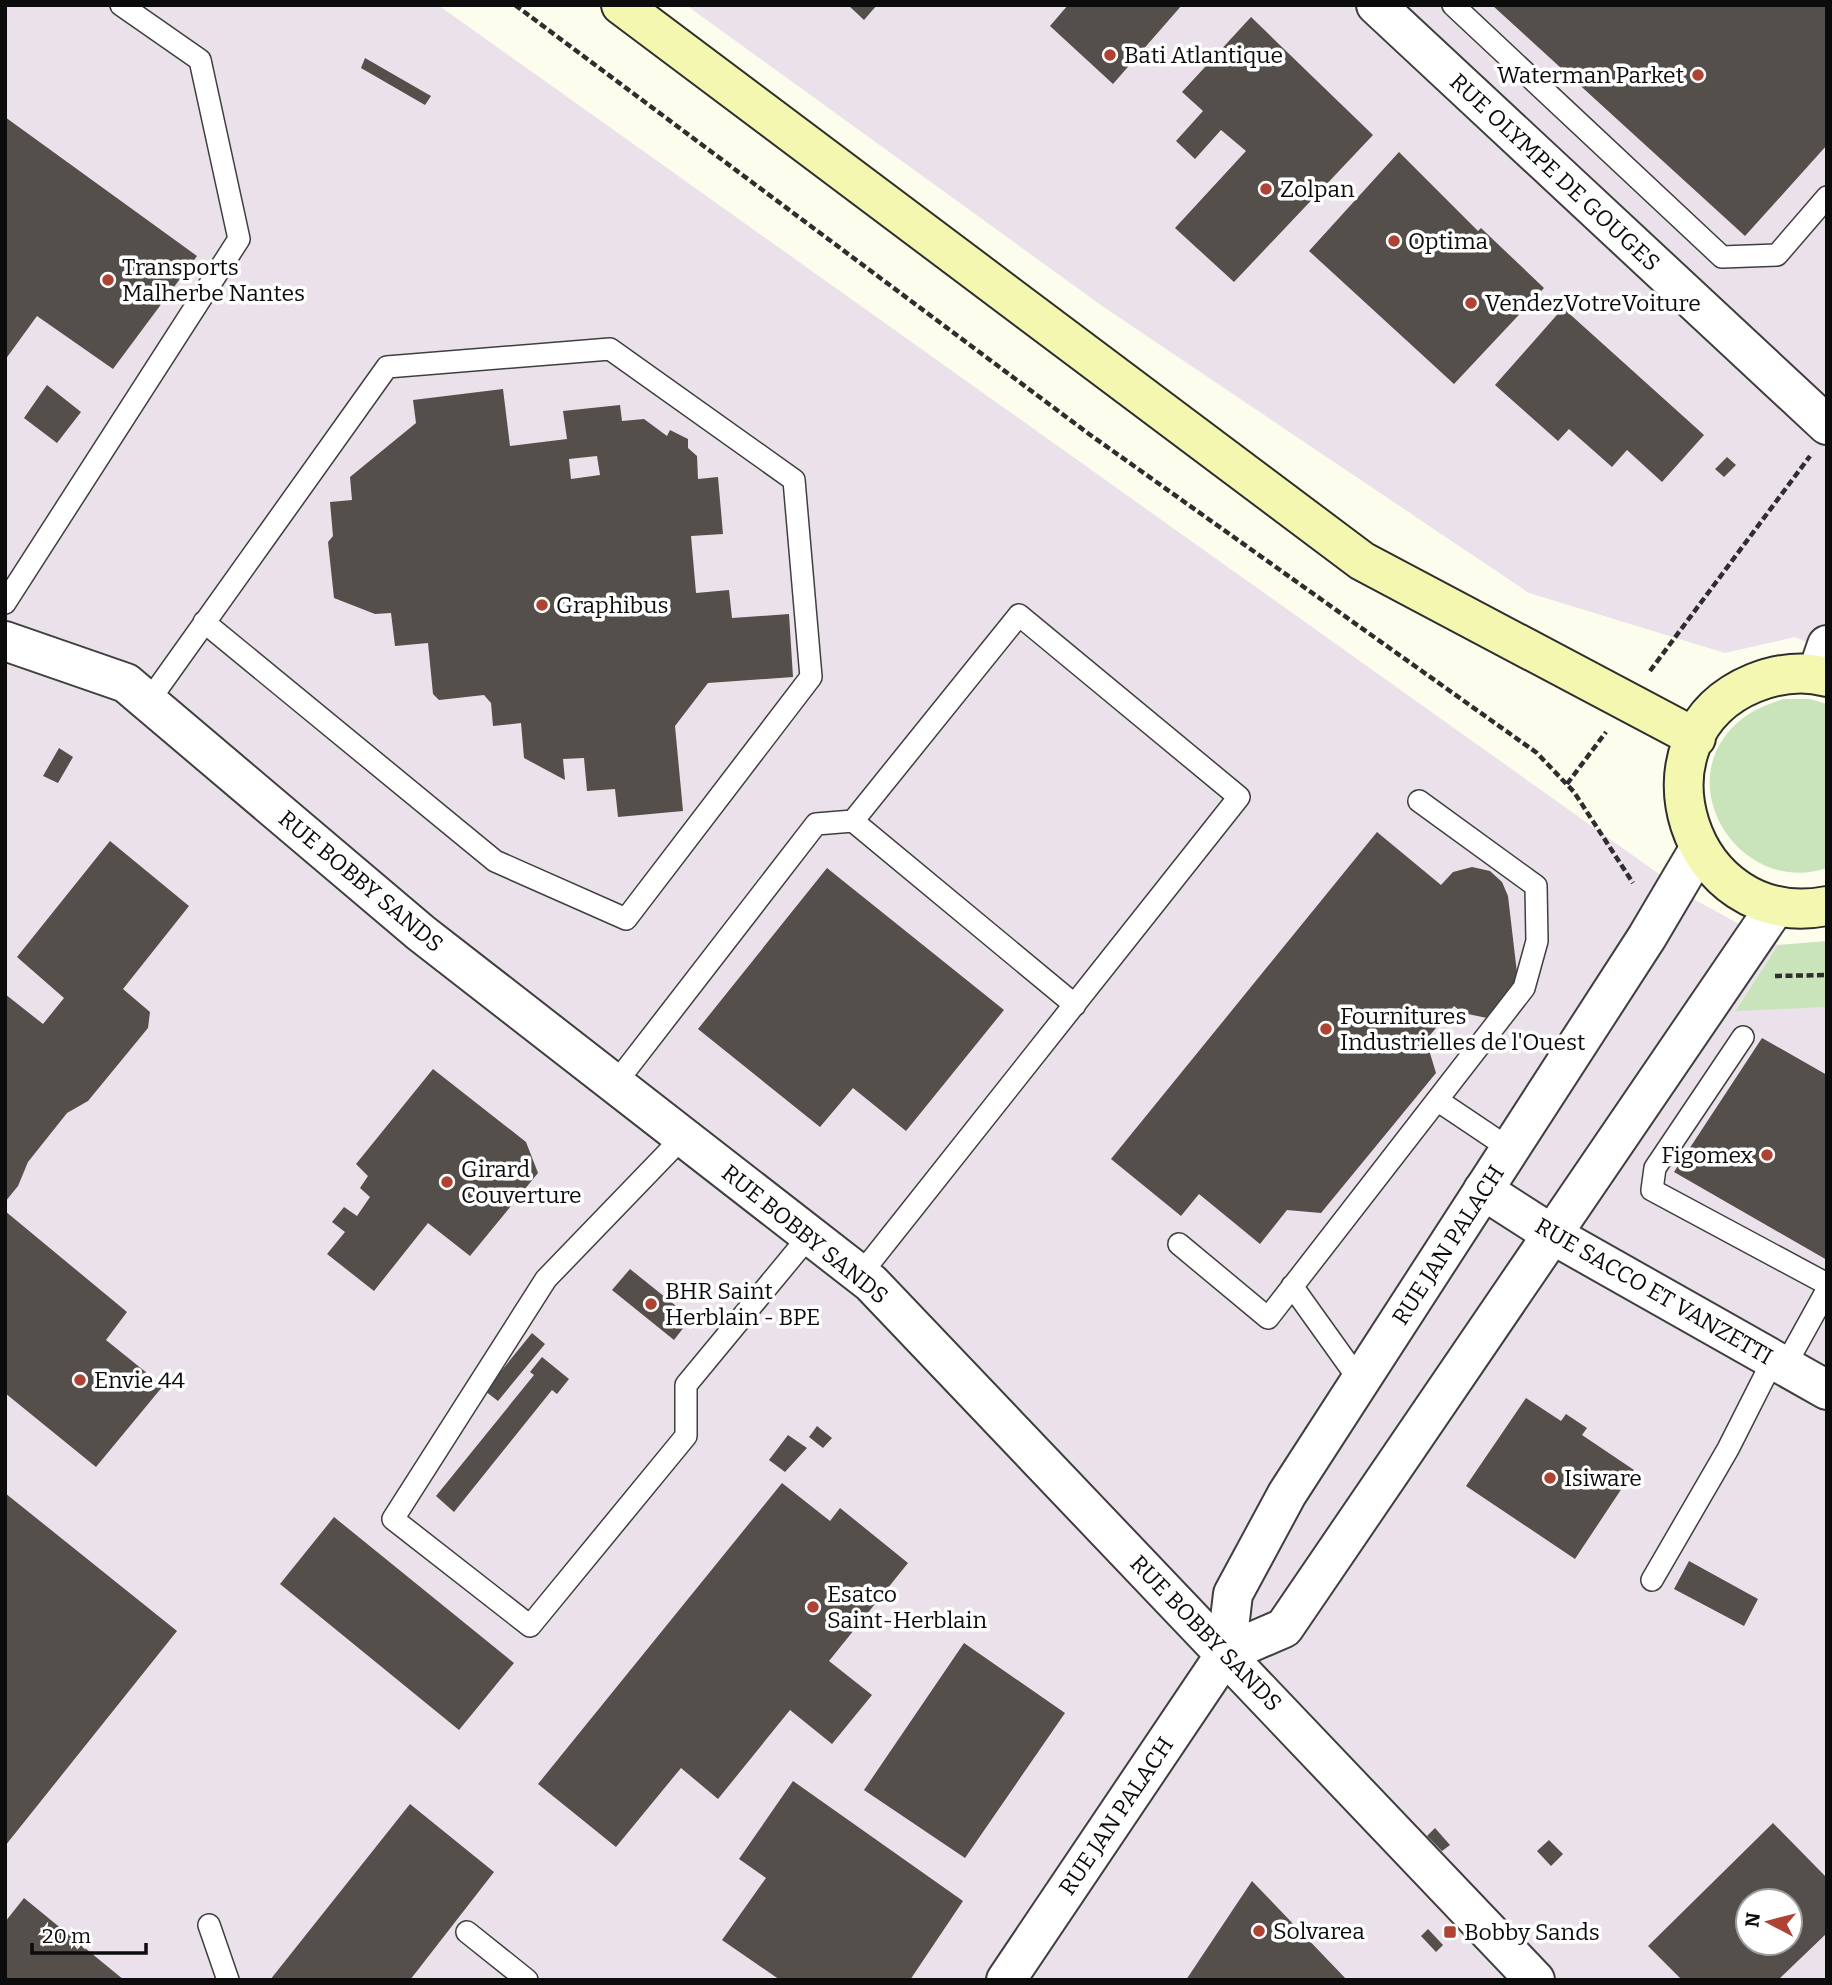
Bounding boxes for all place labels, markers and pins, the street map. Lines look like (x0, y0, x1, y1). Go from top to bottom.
place label: Bati Atlantique (1124, 41, 1283, 69)
marker: Bati Atlantique (1102, 47, 1118, 63)
place label: Waterman Parket (1497, 61, 1684, 89)
marker: Waterman Parket (1690, 67, 1706, 83)
place label: Zolpan (1280, 175, 1355, 203)
marker: Zolpan (1258, 181, 1274, 197)
place label: Optima (1408, 227, 1489, 255)
marker: Optima (1386, 233, 1402, 249)
place label: Transports Malherbe Nantes (122, 253, 305, 307)
marker: Transports Malherbe Nantes (100, 272, 116, 288)
place label: VendezVotreVoiture (1485, 289, 1701, 317)
marker: VendezVotreVoiture (1463, 295, 1479, 311)
place label: Graphibus (556, 591, 668, 619)
marker: Graphibus (534, 597, 550, 613)
place label: Fournitures Industrielles de l'Ouest (1340, 1002, 1585, 1056)
marker: Fournitures Industrielles de l'Ouest (1318, 1021, 1334, 1037)
place label: Figomex (1661, 1141, 1753, 1169)
marker: Figomex (1759, 1147, 1775, 1163)
place label: Girard Couverture (461, 1155, 582, 1209)
marker: Girard Couverture (439, 1174, 455, 1190)
place label: BHR Saint Herblain - BPE (665, 1277, 820, 1331)
marker: BHR Saint Herblain - BPE (643, 1296, 659, 1312)
place label: Envie 44 (94, 1366, 186, 1394)
marker: Envie 44 (72, 1372, 88, 1388)
place label: Isiware (1564, 1464, 1642, 1492)
marker: Isiware (1542, 1470, 1558, 1486)
place label: Esatco Saint-Herblain (827, 1580, 987, 1634)
marker: Esatco Saint-Herblain (805, 1599, 821, 1615)
place label: Solvarea (1273, 1917, 1365, 1945)
place label: Bobby Sands (1464, 1918, 1600, 1946)
marker: Solvarea (1251, 1923, 1267, 1939)
marker: Bobby Sands (1442, 1924, 1458, 1940)

